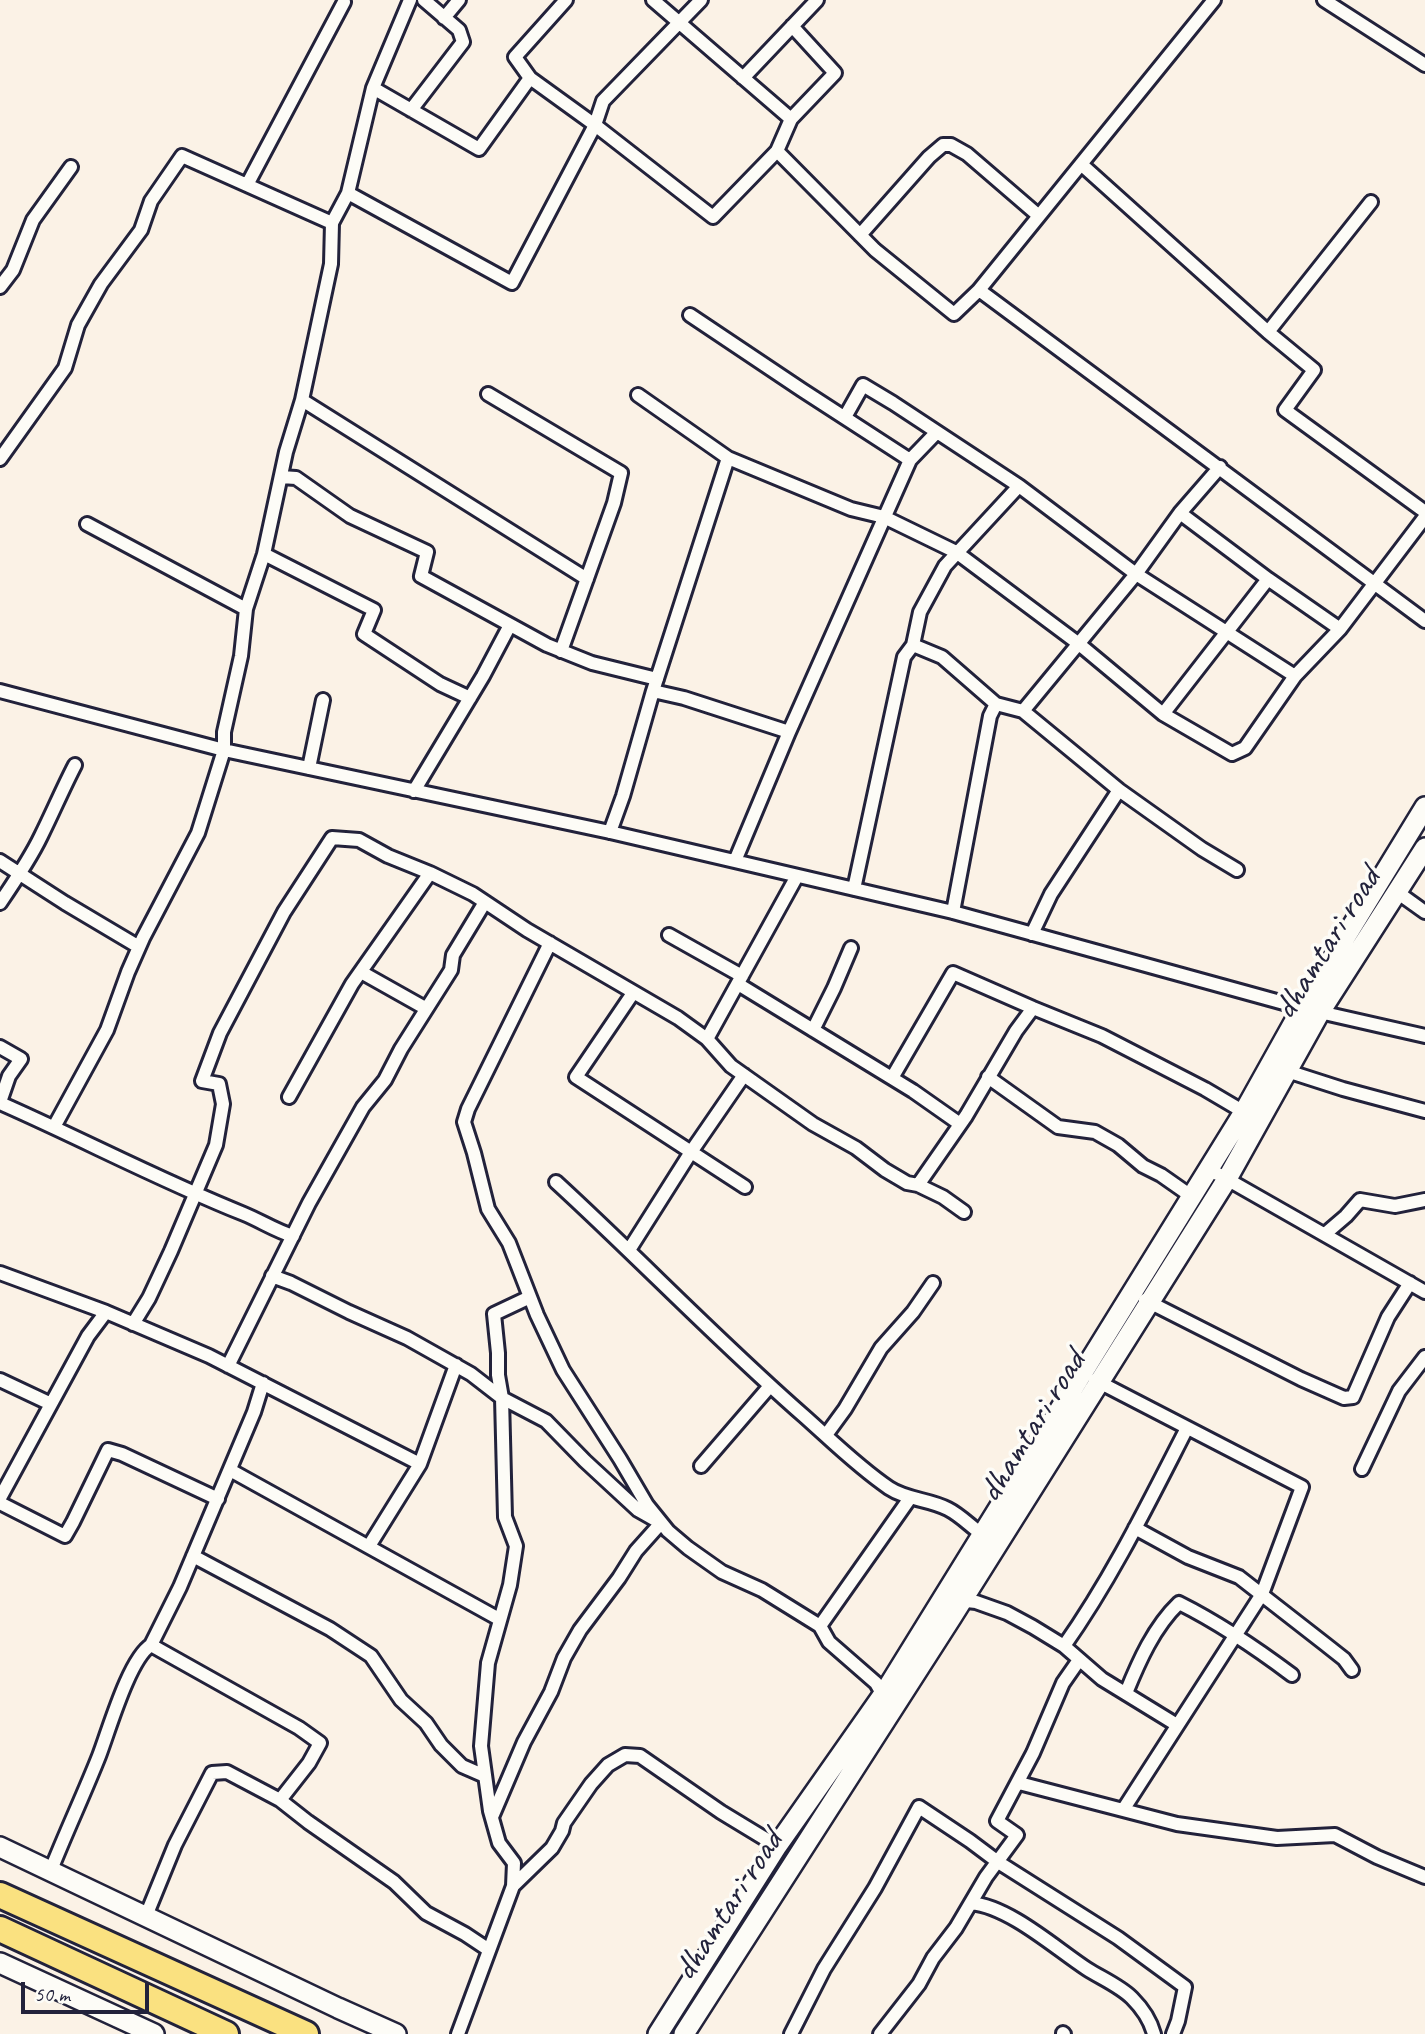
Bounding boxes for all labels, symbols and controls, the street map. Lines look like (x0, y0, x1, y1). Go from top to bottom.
street label: dhamtari road (1265, 861, 1391, 1027)
street label: dhamtari road (970, 1344, 1096, 1510)
street label: dhamtari road (665, 1823, 793, 1989)
scale bar (24, 1968, 152, 2012)
text: 50 m (34, 1981, 70, 2007)

